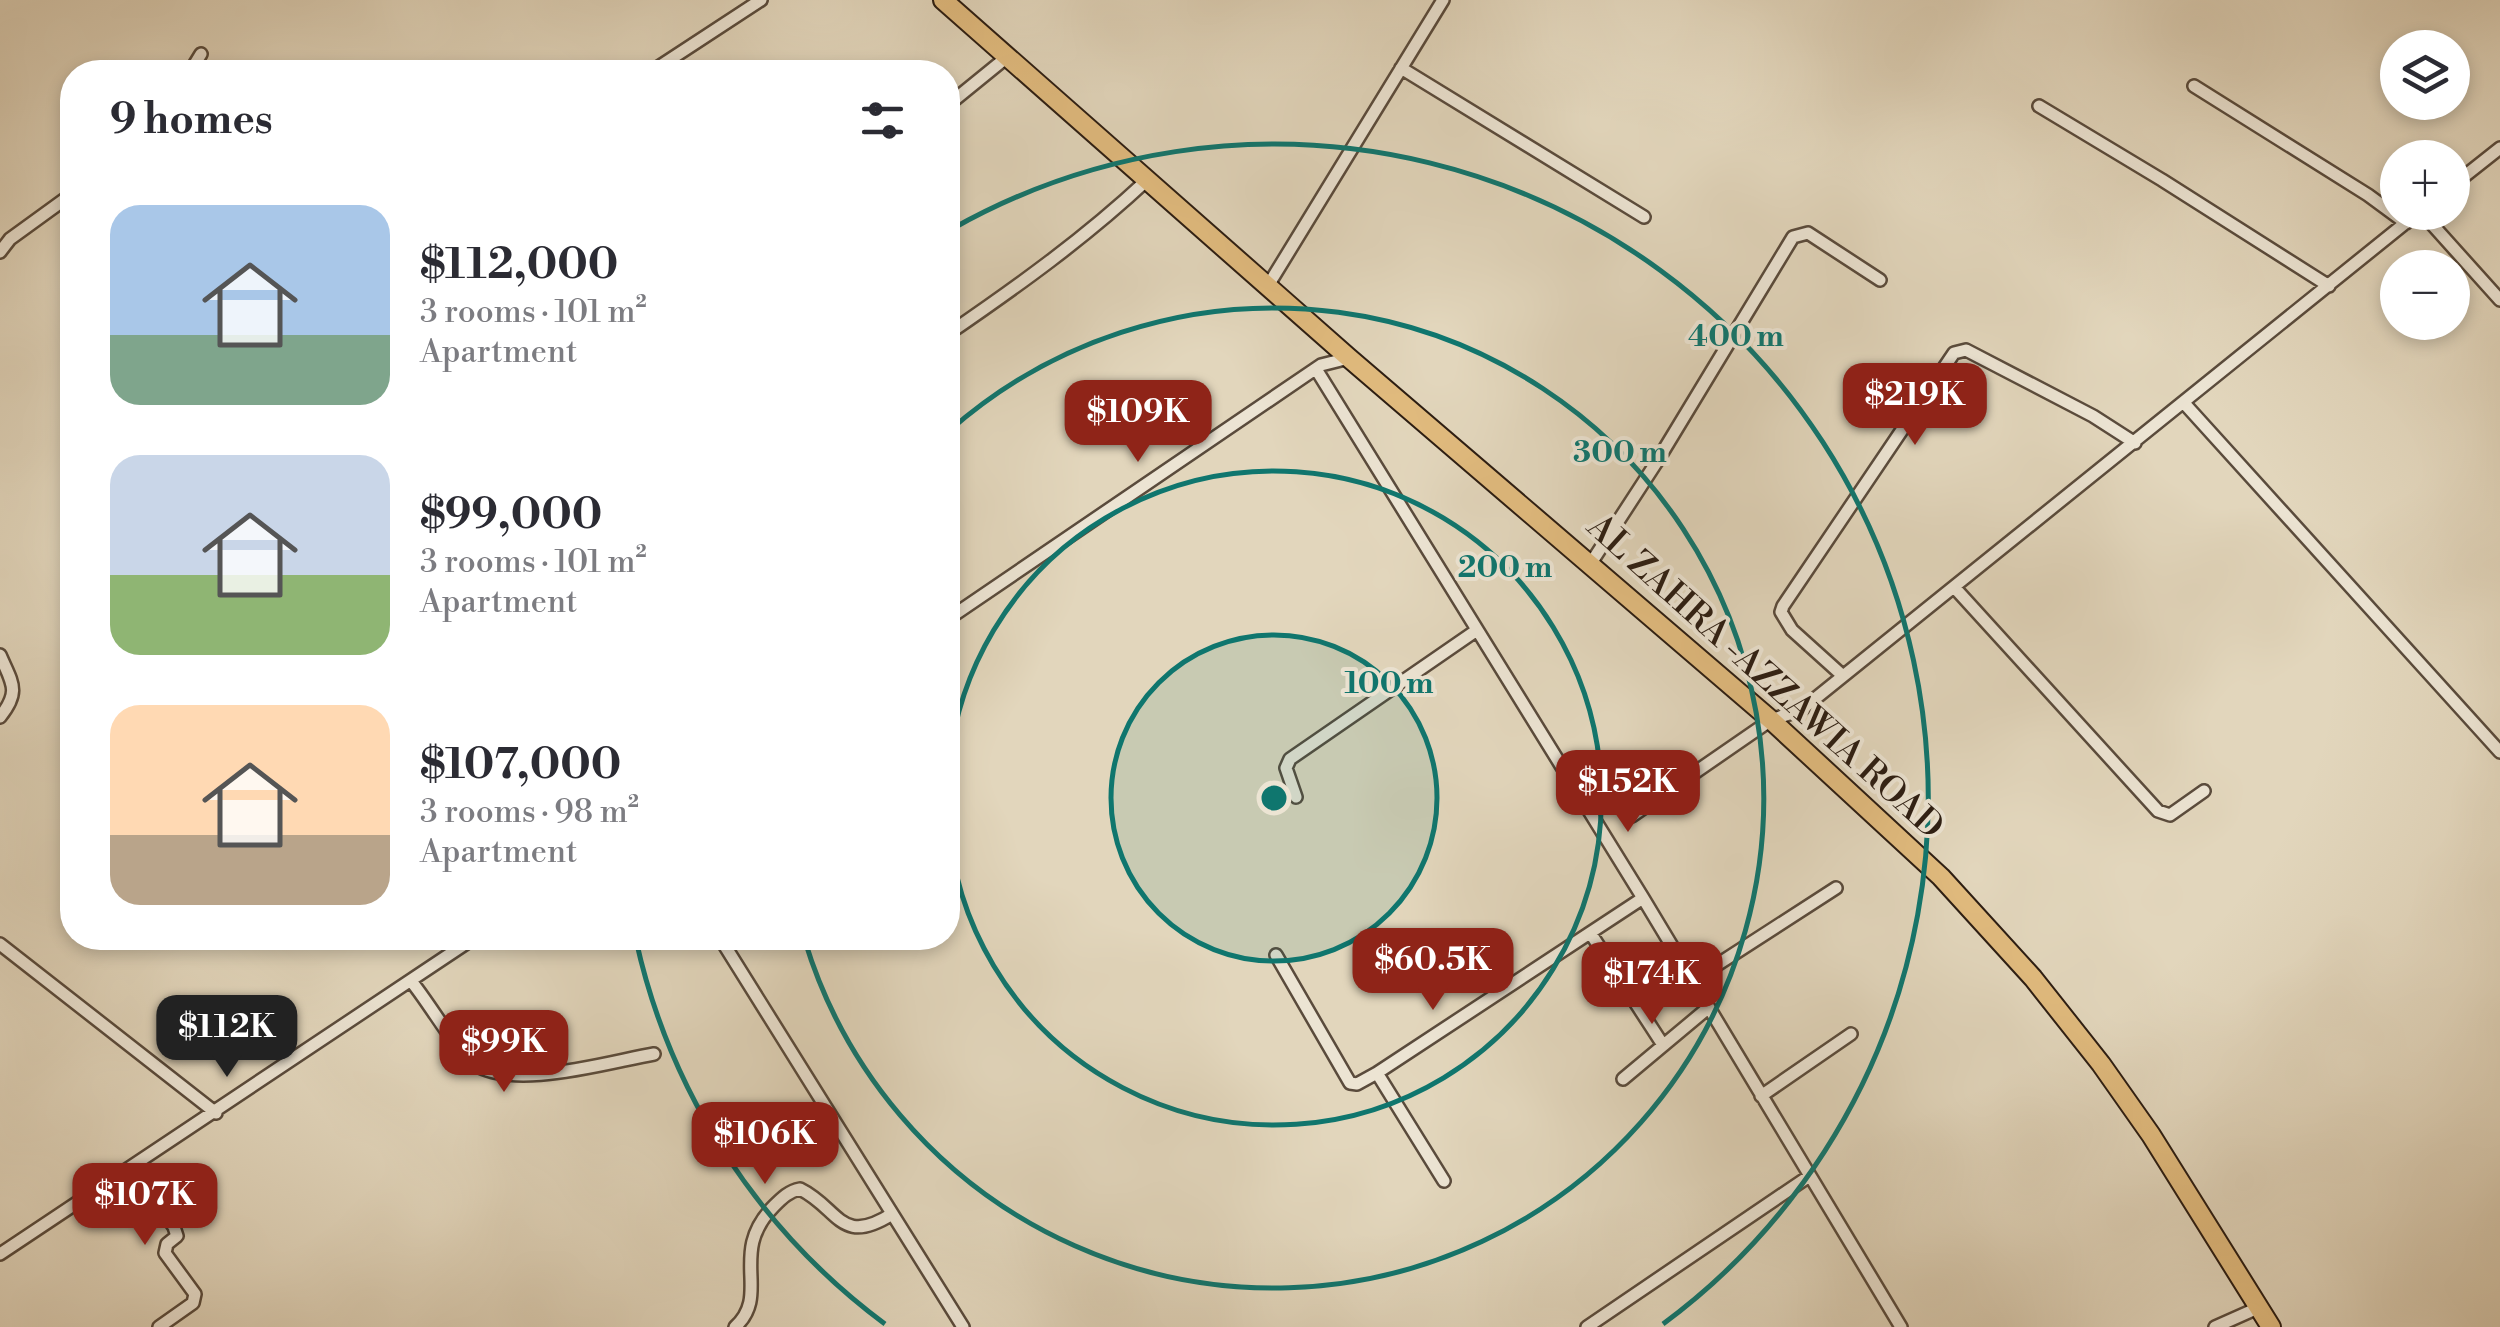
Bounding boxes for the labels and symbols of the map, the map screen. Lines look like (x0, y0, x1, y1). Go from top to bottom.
text: 400 m (1688, 318, 1784, 356)
pin: $219K (1845, 363, 1985, 448)
pin: $109K (1068, 380, 1208, 465)
text: 300 m (1573, 434, 1667, 472)
street label: AL ZAHRA -AZZAWIA ROAD (1577, 505, 1952, 849)
text: 200 m (1458, 549, 1552, 587)
text: 100 m (1344, 665, 1434, 703)
pin: $152K (1558, 750, 1698, 835)
centre of rings (1256, 780, 1292, 816)
pin: $60.5K (1352, 928, 1514, 1013)
pin: $174K (1582, 942, 1722, 1027)
pin: $112K (157, 995, 297, 1080)
pin: $99K (445, 1010, 563, 1095)
pin: $106K (695, 1102, 835, 1187)
pin: $107K (75, 1163, 215, 1248)

